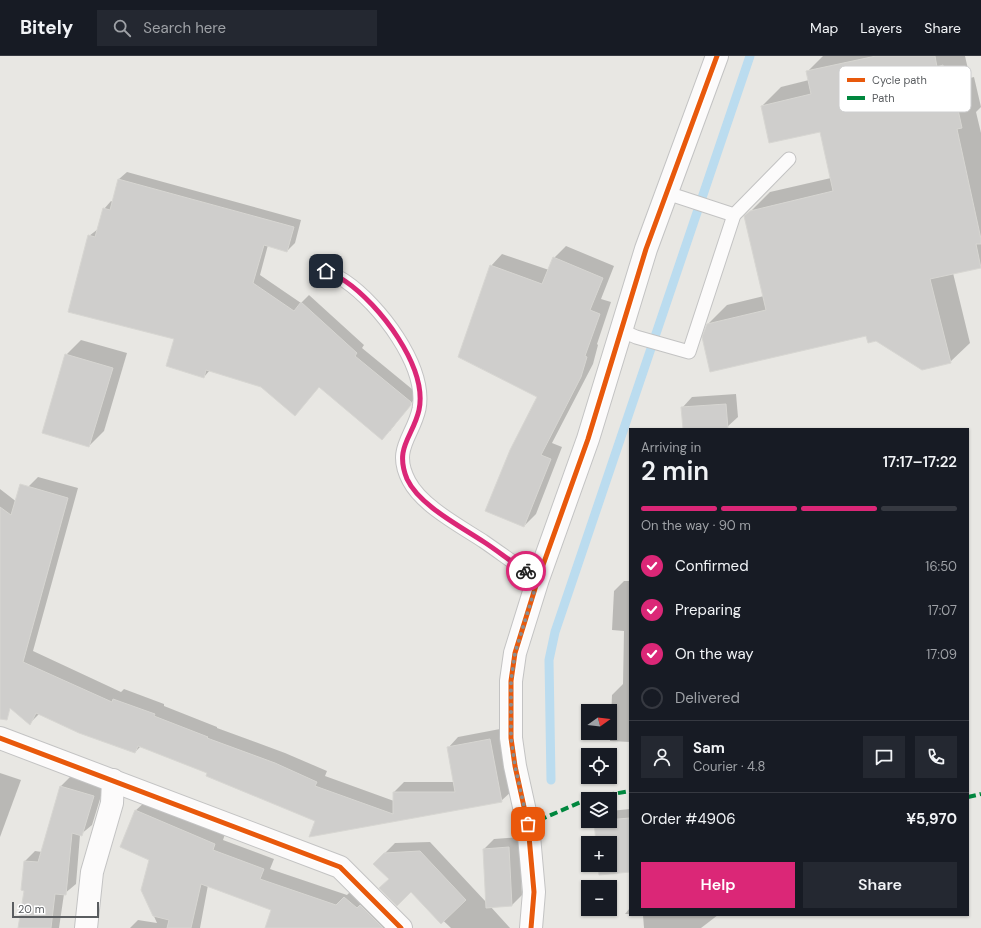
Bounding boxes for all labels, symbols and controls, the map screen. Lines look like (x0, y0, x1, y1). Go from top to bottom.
search box (97, 10, 377, 46)
text: Bitely (20, 15, 73, 40)
icon: search (111, 17, 133, 39)
text: Search here (143, 18, 226, 38)
text: Map (810, 19, 838, 37)
text: Layers (860, 19, 902, 37)
text: Share (924, 19, 961, 37)
legend (839, 66, 971, 112)
text: Cycle path (872, 73, 927, 87)
text: Path (872, 91, 895, 105)
pin (309, 254, 343, 288)
icon: home (315, 260, 337, 282)
text: Arriving in (641, 439, 701, 456)
text: 17:17–17:22 (883, 452, 957, 472)
text: 2 min (641, 454, 709, 488)
text: On the way · 90 m (641, 517, 751, 534)
courier (506, 551, 546, 591)
icon: check (641, 555, 663, 577)
text: Confirmed (675, 556, 749, 576)
text: 16:50 (925, 558, 957, 575)
icon: bike (515, 560, 537, 582)
icon: check (641, 599, 663, 621)
text: Preparing (675, 600, 741, 620)
text: 17:07 (928, 602, 957, 619)
icon: check (641, 643, 663, 665)
text: On the way (675, 644, 754, 664)
text: 17:09 (926, 646, 957, 663)
text: Delivered (675, 688, 740, 708)
north arrow (581, 704, 617, 740)
map controls (581, 704, 617, 916)
button: person (641, 736, 683, 778)
button: chat (863, 736, 905, 778)
button: phone (915, 736, 957, 778)
text: Sam (693, 738, 725, 758)
button: locate (581, 748, 617, 784)
text: Courier · 4.8 (693, 758, 765, 775)
button: layers (581, 792, 617, 828)
pin (511, 807, 545, 841)
text: Order #4906 (641, 809, 736, 829)
text: ¥5,970 (906, 809, 957, 829)
icon: bag (517, 813, 539, 835)
button: + (581, 836, 617, 872)
button: Help (641, 862, 795, 908)
button: Share (803, 862, 957, 908)
button: − (581, 880, 617, 916)
scale bar (12, 900, 99, 919)
text: 20 m (18, 902, 44, 916)

